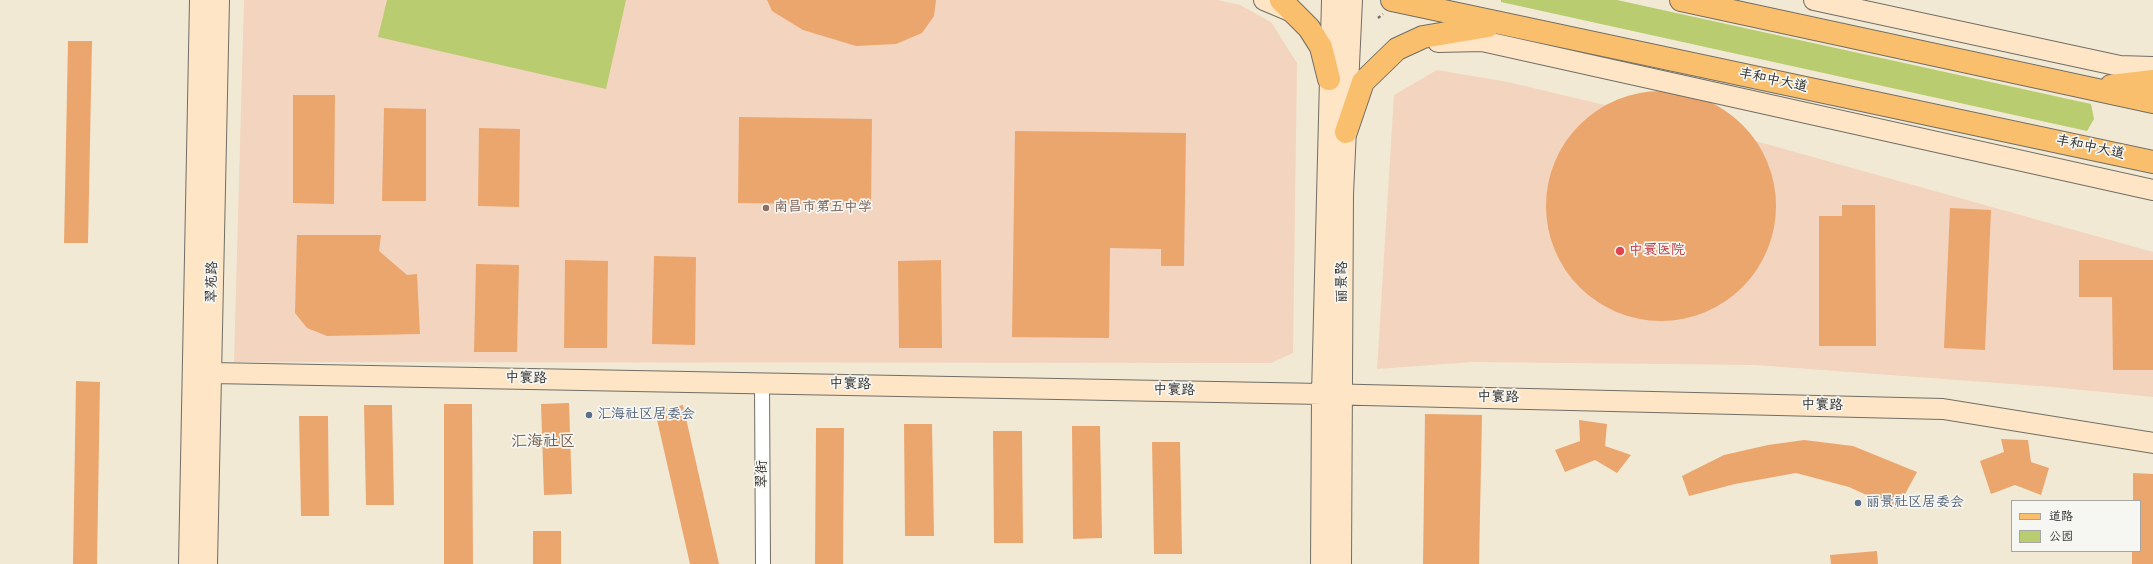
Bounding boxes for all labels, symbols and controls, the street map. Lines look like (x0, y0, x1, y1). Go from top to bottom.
street label: 丰和中大道 (1737, 66, 1809, 96)
street label: 丰和中大道 (2054, 133, 2126, 163)
place label: 南昌市第五中学 (774, 200, 872, 216)
marker: 南昌市第五中学 (761, 203, 771, 213)
place label: 中寰医院 (1629, 243, 1685, 259)
marker: 中寰医院 (1614, 245, 1626, 257)
street label: 翠苑路 (204, 261, 222, 303)
street label: 丽景路 (1335, 261, 1351, 303)
street label: 中寰路 (505, 370, 547, 388)
street label: 中寰路 (829, 376, 871, 394)
street label: 中寰路 (1153, 382, 1195, 400)
street label: 中寰路 (1477, 389, 1519, 407)
street label: 中寰路 (1801, 397, 1843, 415)
place label: 汇海社区居委会 (597, 407, 695, 423)
marker: 汇海社区居委会 (584, 410, 594, 420)
district label: 汇海社区 (511, 433, 575, 453)
street label: 翠街 (755, 460, 771, 488)
place label: 丽景社区居委会 (1866, 495, 1964, 511)
marker: 丽景社区居委会 (1853, 498, 1863, 508)
legend (2011, 500, 2141, 552)
text: 道路 (2049, 509, 2073, 525)
text: 公园 (2049, 529, 2073, 545)

